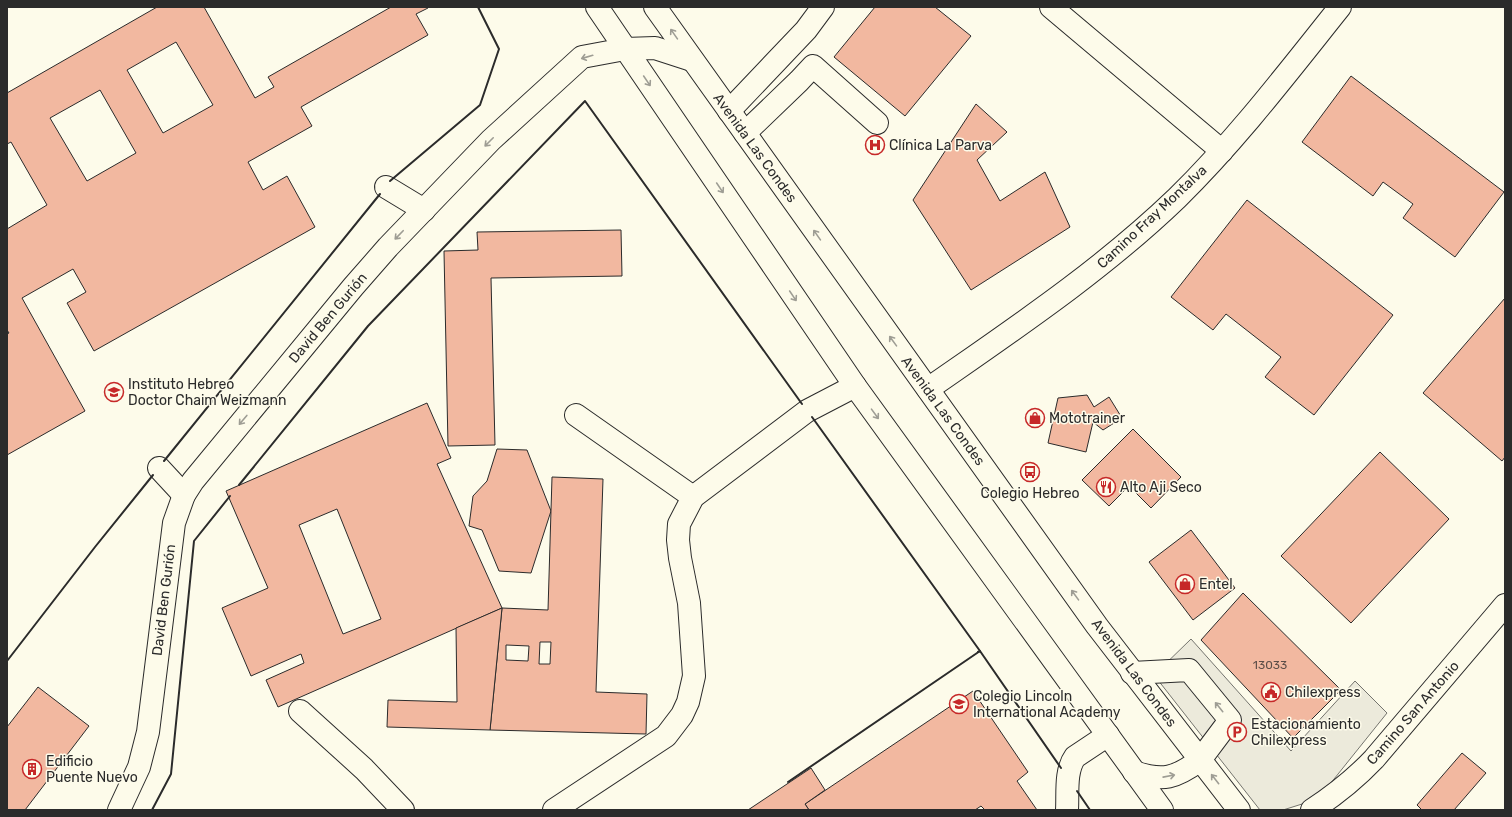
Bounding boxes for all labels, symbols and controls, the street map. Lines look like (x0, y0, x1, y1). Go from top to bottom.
one-way arrow (670, 28, 678, 39)
one-way arrow (580, 54, 593, 61)
one-way arrow (643, 75, 651, 86)
street label: Avenida Las Condes (710, 90, 800, 206)
hospital icon: Clínica La Parva (864, 134, 886, 156)
one-way arrow (484, 137, 494, 146)
place label: Clínica La Parva (889, 137, 992, 154)
street label: Camino Fray Montalva (1094, 162, 1210, 272)
one-way arrow (716, 183, 724, 194)
one-way arrow (394, 230, 404, 240)
one-way arrow (813, 230, 821, 241)
street label: David Ben Gurión (285, 269, 371, 367)
one-way arrow (789, 290, 798, 301)
one-way arrow (889, 336, 897, 347)
street label: Avenida Las Condes (898, 353, 988, 469)
place label: Instituto Hebreo Doctor Chaim Weizmann (128, 376, 286, 409)
school or university icon: Instituto Hebreo Doctor Chaim Weizmann (103, 381, 125, 403)
shop icon: Mototrainer (1024, 407, 1046, 429)
one-way arrow (871, 408, 880, 419)
place label: Mototrainer (1049, 410, 1126, 427)
one-way arrow (238, 414, 247, 425)
bus stop icon: Colegio Hebreo (1019, 461, 1041, 483)
restaurant icon: Alto Aji Seco (1095, 476, 1117, 498)
place label: Alto Aji Seco (1120, 479, 1202, 496)
place label: Colegio Hebreo (980, 485, 1080, 502)
street label: David Ben Gurión (149, 543, 179, 657)
shop icon: Entel (1174, 573, 1196, 595)
place label: Entel (1199, 576, 1233, 593)
one-way arrow (1071, 589, 1079, 600)
street label: Avenida Las Condes (1088, 616, 1180, 730)
house number: 13033 (1253, 658, 1287, 672)
street label: Camino San Antonio (1363, 658, 1463, 768)
public building icon: Chilexpress (1260, 681, 1282, 703)
place label: Chilexpress (1285, 684, 1361, 701)
place label: Colegio Lincoln International Academy (973, 688, 1121, 721)
school or university icon: Colegio Lincoln International Academy (948, 693, 970, 715)
one-way arrow (1215, 701, 1224, 712)
place label: Estacionamiento Chilexpress (1251, 716, 1361, 749)
parking icon: Estacionamiento Chilexpress (1226, 721, 1248, 743)
place label: Edificio Puente Nuevo (46, 753, 138, 786)
building icon: Edificio Puente Nuevo (21, 758, 43, 780)
one-way arrow (1162, 772, 1175, 780)
one-way arrow (1211, 774, 1220, 785)

